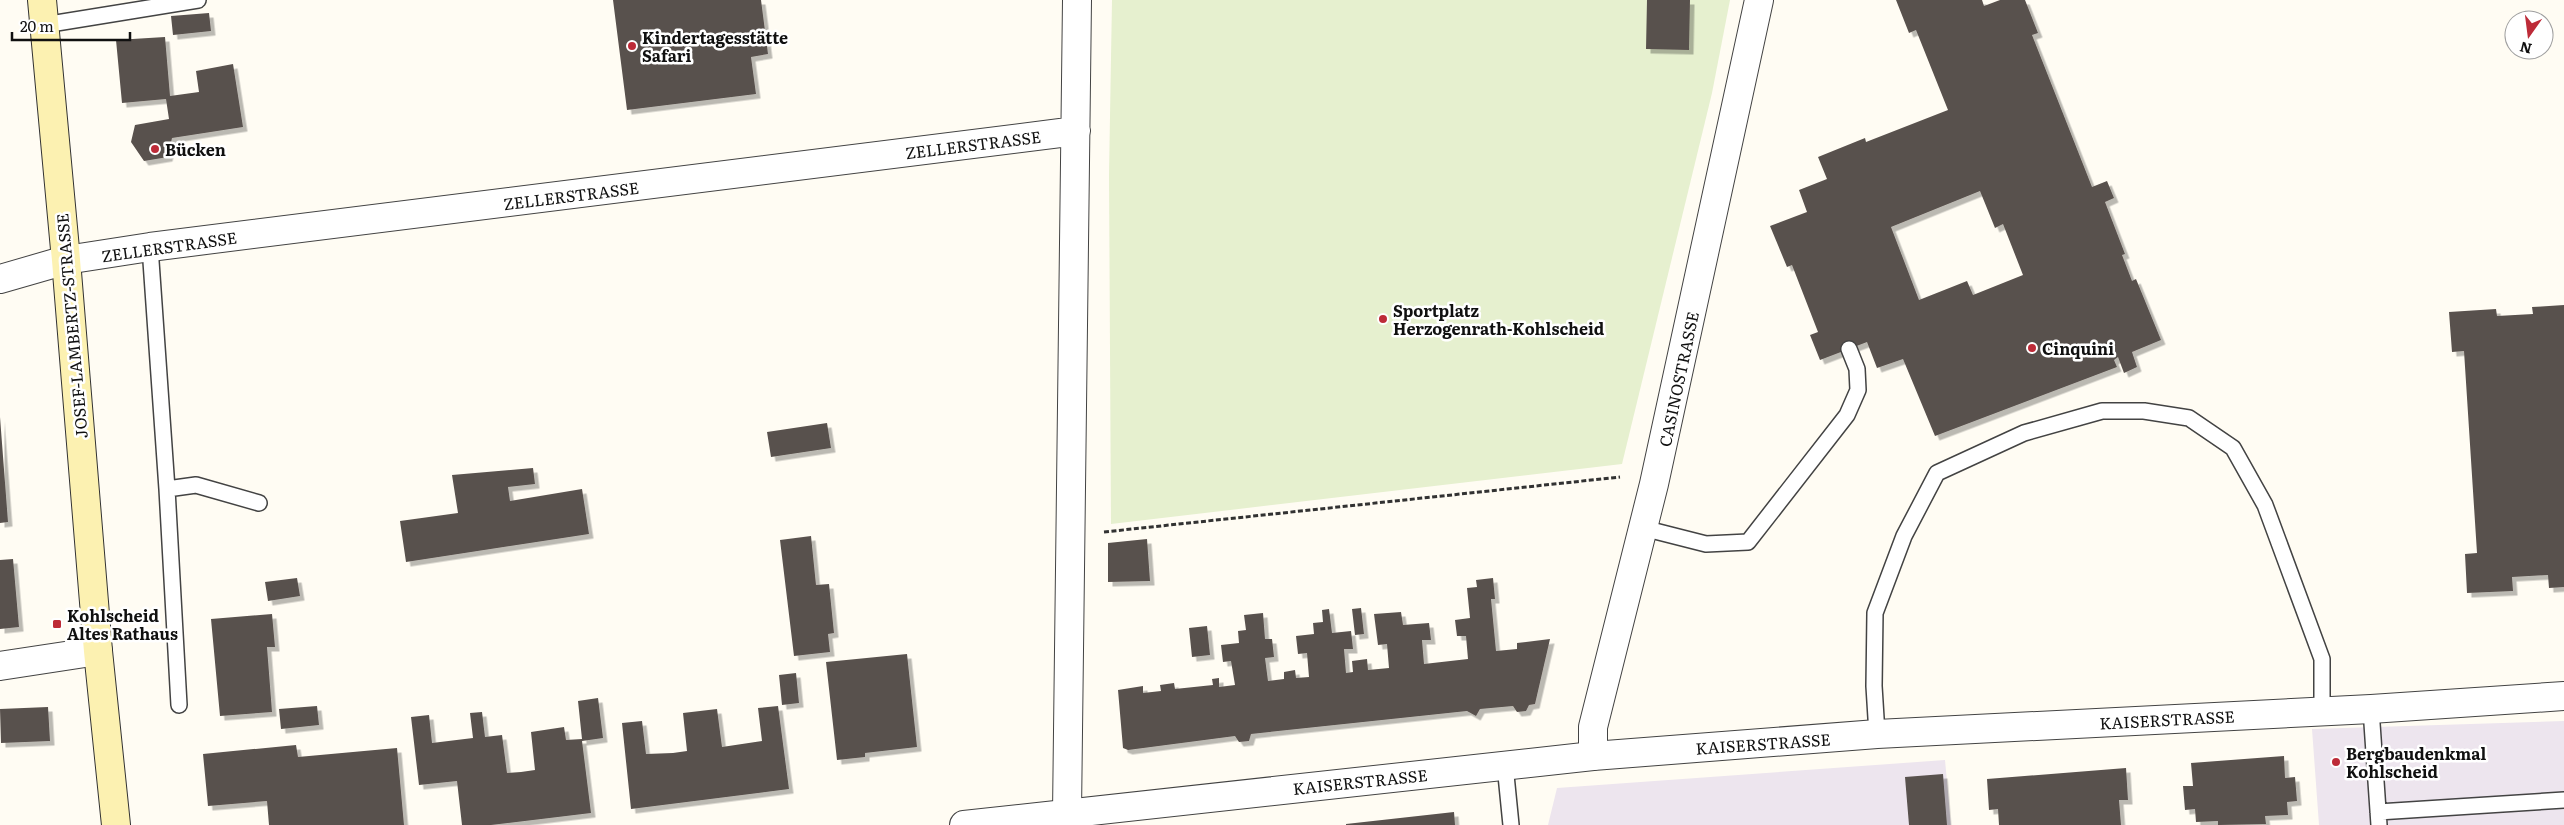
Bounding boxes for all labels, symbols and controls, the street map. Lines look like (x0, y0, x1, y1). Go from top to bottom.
scale bar (12, 10, 130, 42)
north arrow (2504, 10, 2554, 60)
text: 20 m (20, 14, 54, 37)
place label: Kindertagesstätte Safari (642, 25, 788, 67)
text: N (2517, 37, 2534, 60)
marker: Kindertagesstätte Safari (626, 40, 638, 52)
street label: ZELLERSTRASSE (904, 124, 1042, 164)
place label: Bücken (165, 137, 226, 161)
marker: Bücken (149, 143, 161, 155)
street label: ZELLERSTRASSE (502, 175, 640, 215)
street label: JOSEF-LAMBERTZ-STRASSE (49, 212, 93, 440)
street label: ZELLERSTRASSE (100, 225, 238, 267)
place label: Sportplatz Herzogenrath-Kohlscheid (1393, 298, 1605, 340)
street label: CASINOSTRASSE (1652, 309, 1704, 449)
marker: Sportplatz Herzogenrath-Kohlscheid (1377, 313, 1389, 325)
place label: Cinquini (2042, 336, 2114, 360)
marker: Cinquini (2026, 342, 2038, 354)
place label: Kohlscheid Altes Rathaus (67, 603, 178, 645)
marker: Kohlscheid Altes Rathaus (51, 618, 63, 630)
street label: KAISERSTRASSE (2099, 703, 2235, 735)
street label: KAISERSTRASSE (1695, 726, 1831, 760)
place label: Bergbaudenkmal Kohlscheid (2346, 741, 2487, 783)
marker: Bergbaudenkmal Kohlscheid (2330, 756, 2342, 768)
street label: KAISERSTRASSE (1291, 762, 1429, 800)

